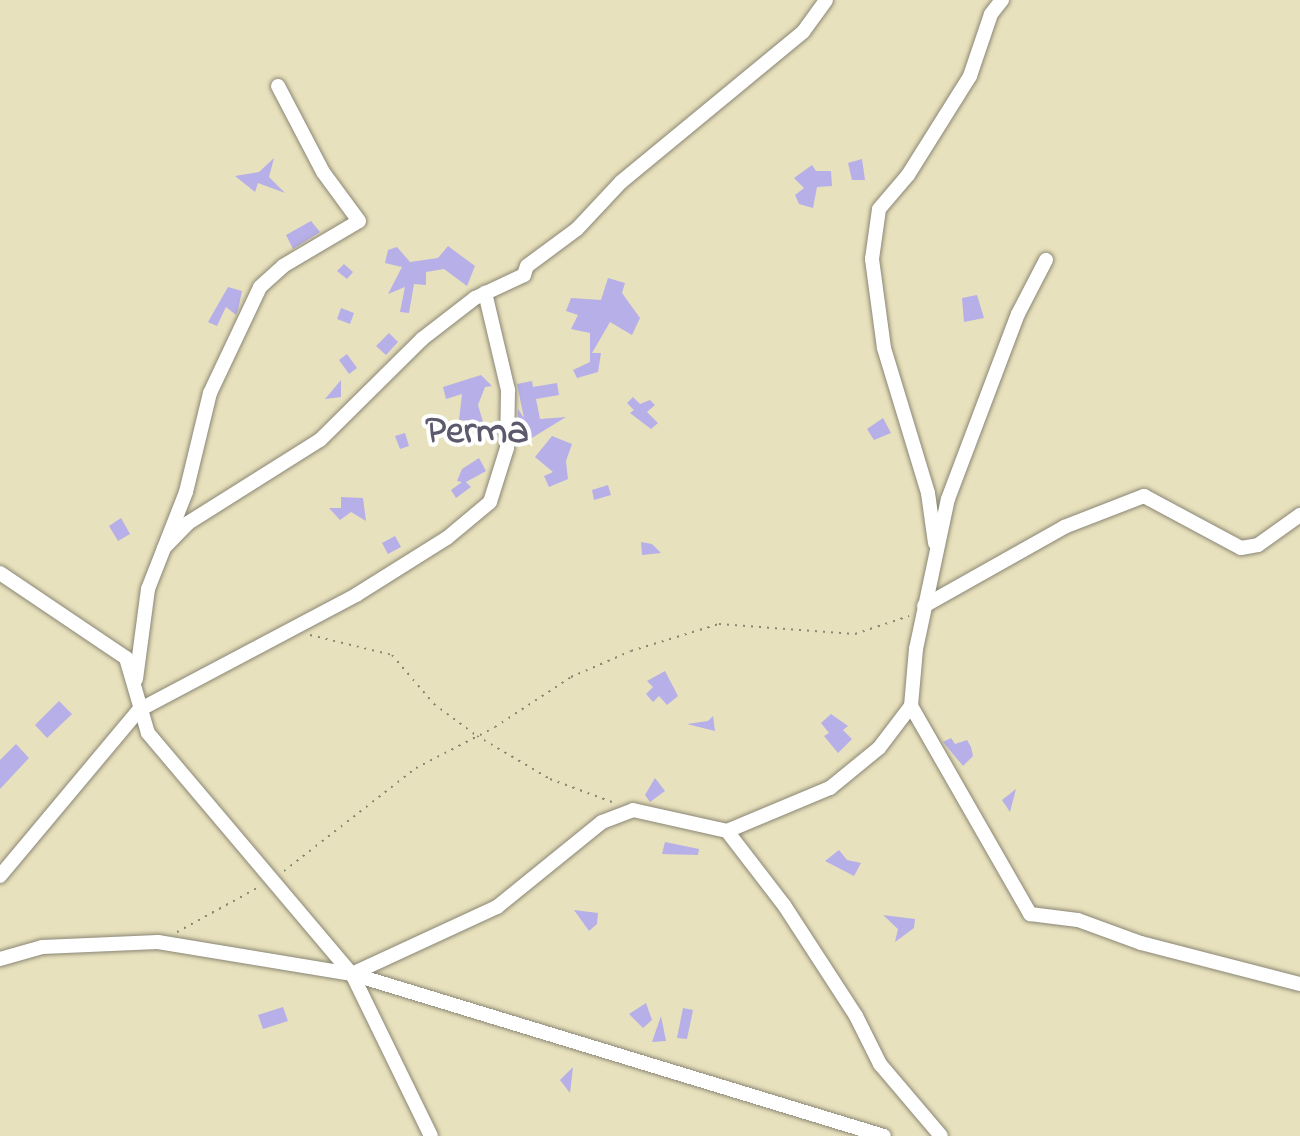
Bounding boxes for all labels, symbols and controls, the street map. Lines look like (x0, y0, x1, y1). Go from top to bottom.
district label: Perma (425, 409, 529, 457)

